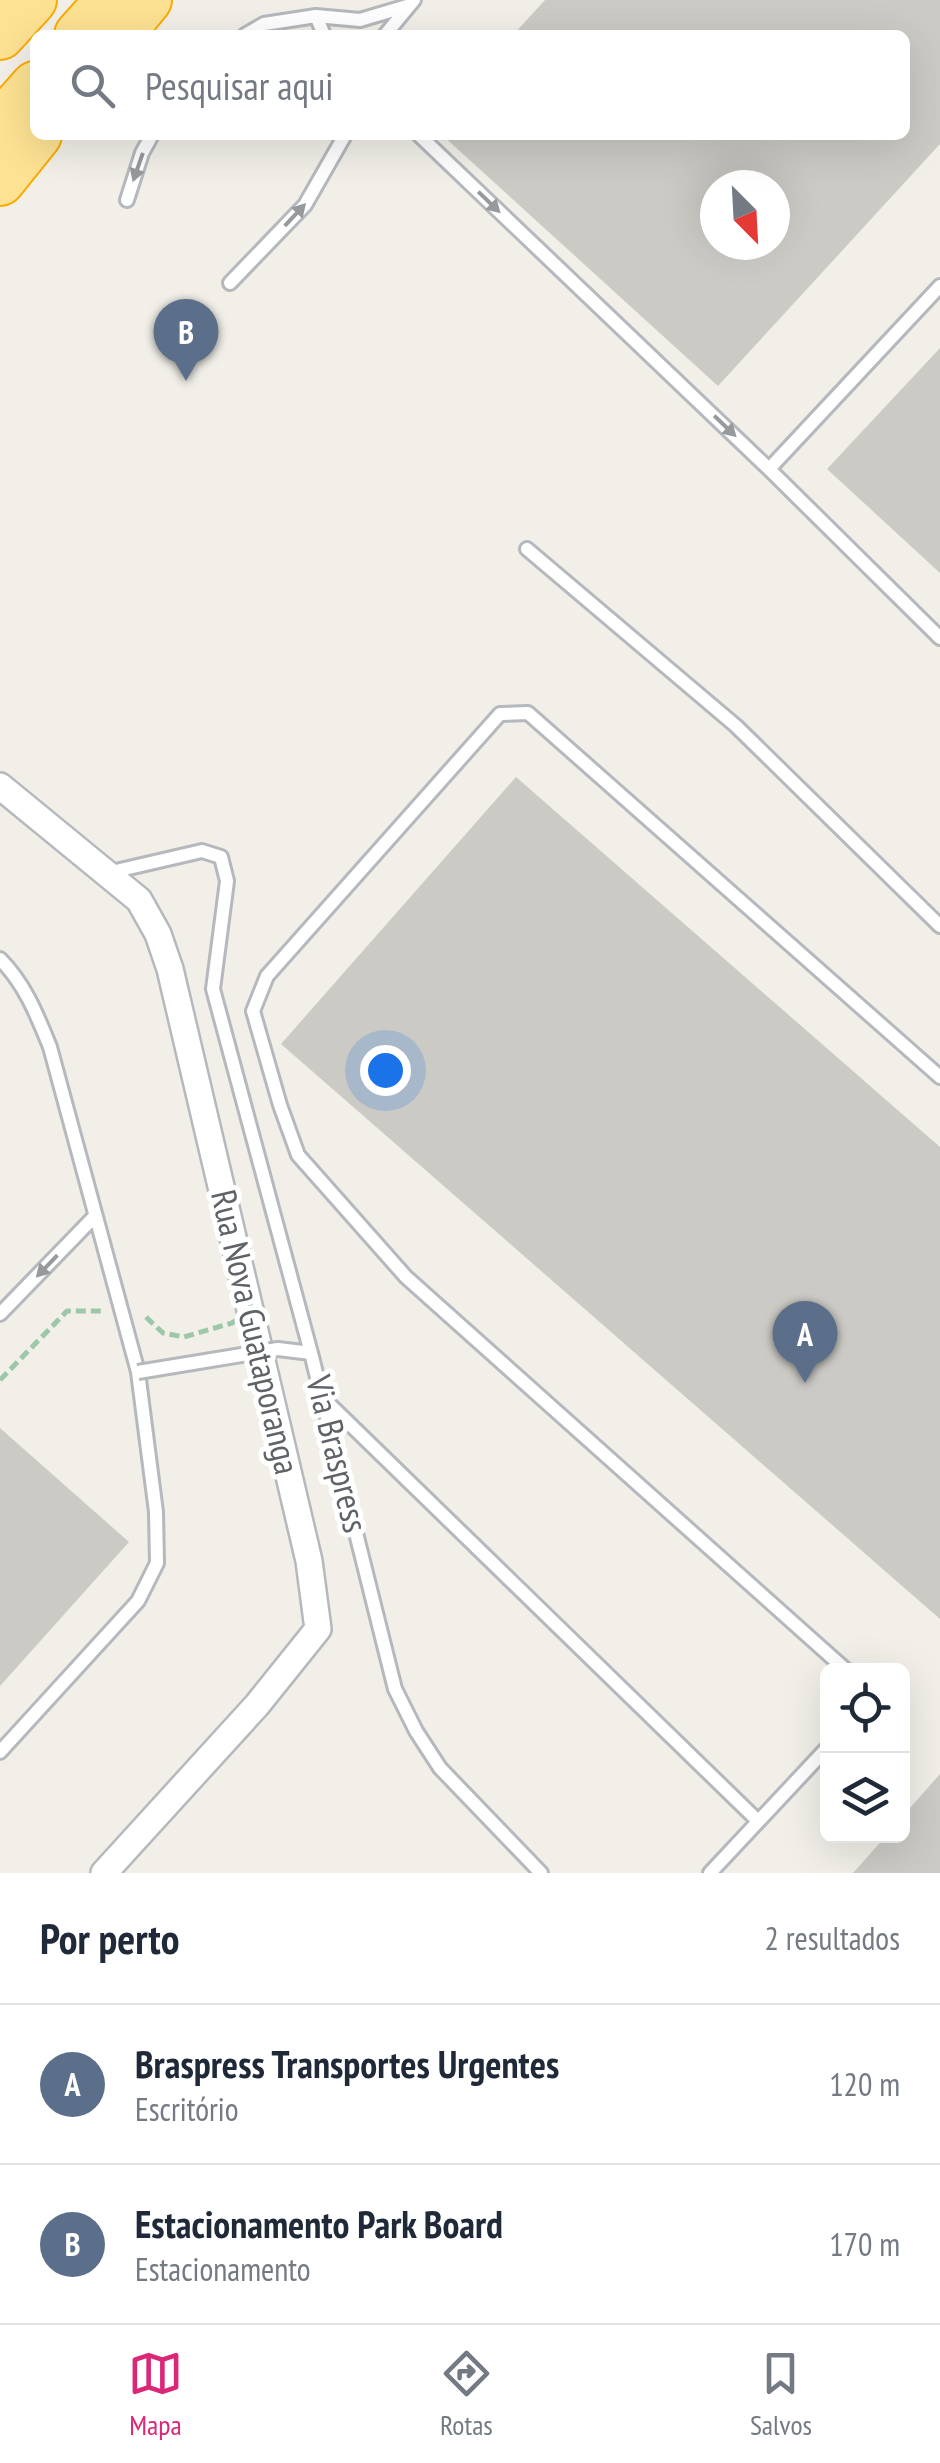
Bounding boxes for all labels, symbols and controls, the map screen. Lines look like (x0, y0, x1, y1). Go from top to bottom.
search box (30, 30, 910, 140)
icon: search (65, 58, 120, 113)
text: Pesquisar aqui (145, 61, 334, 110)
one-way arrow (129, 152, 144, 182)
north arrow (700, 170, 790, 260)
one-way arrow (477, 190, 501, 213)
one-way arrow (283, 203, 306, 227)
pin: B (154, 298, 218, 381)
one-way arrow (713, 414, 737, 437)
your location (360, 1045, 411, 1096)
street label: Rua Nova Guataporanga (201, 1185, 311, 1478)
one-way arrow (36, 1253, 59, 1277)
pin: A (772, 1300, 838, 1383)
street label: Via Braspress (296, 1370, 380, 1537)
map controls (820, 1663, 910, 1843)
button: locate (820, 1663, 910, 1753)
button: layers (820, 1753, 910, 1843)
text: Por perto (40, 1911, 179, 1966)
text: 2 resultados (765, 1917, 900, 1959)
text: Braspress Transportes Urgentes (135, 2039, 559, 2088)
text: A (64, 2063, 81, 2105)
text: 120 m (829, 2063, 900, 2105)
text: Escritório (135, 2088, 239, 2130)
text: Estacionamento Park Board (135, 2199, 503, 2248)
text: B (65, 2223, 80, 2265)
text: 170 m (829, 2223, 900, 2265)
text: Estacionamento (135, 2248, 311, 2290)
tab: Mapa (128, 2346, 183, 2443)
tab: Rotas (439, 2346, 494, 2443)
tab: Salvos (750, 2346, 812, 2443)

